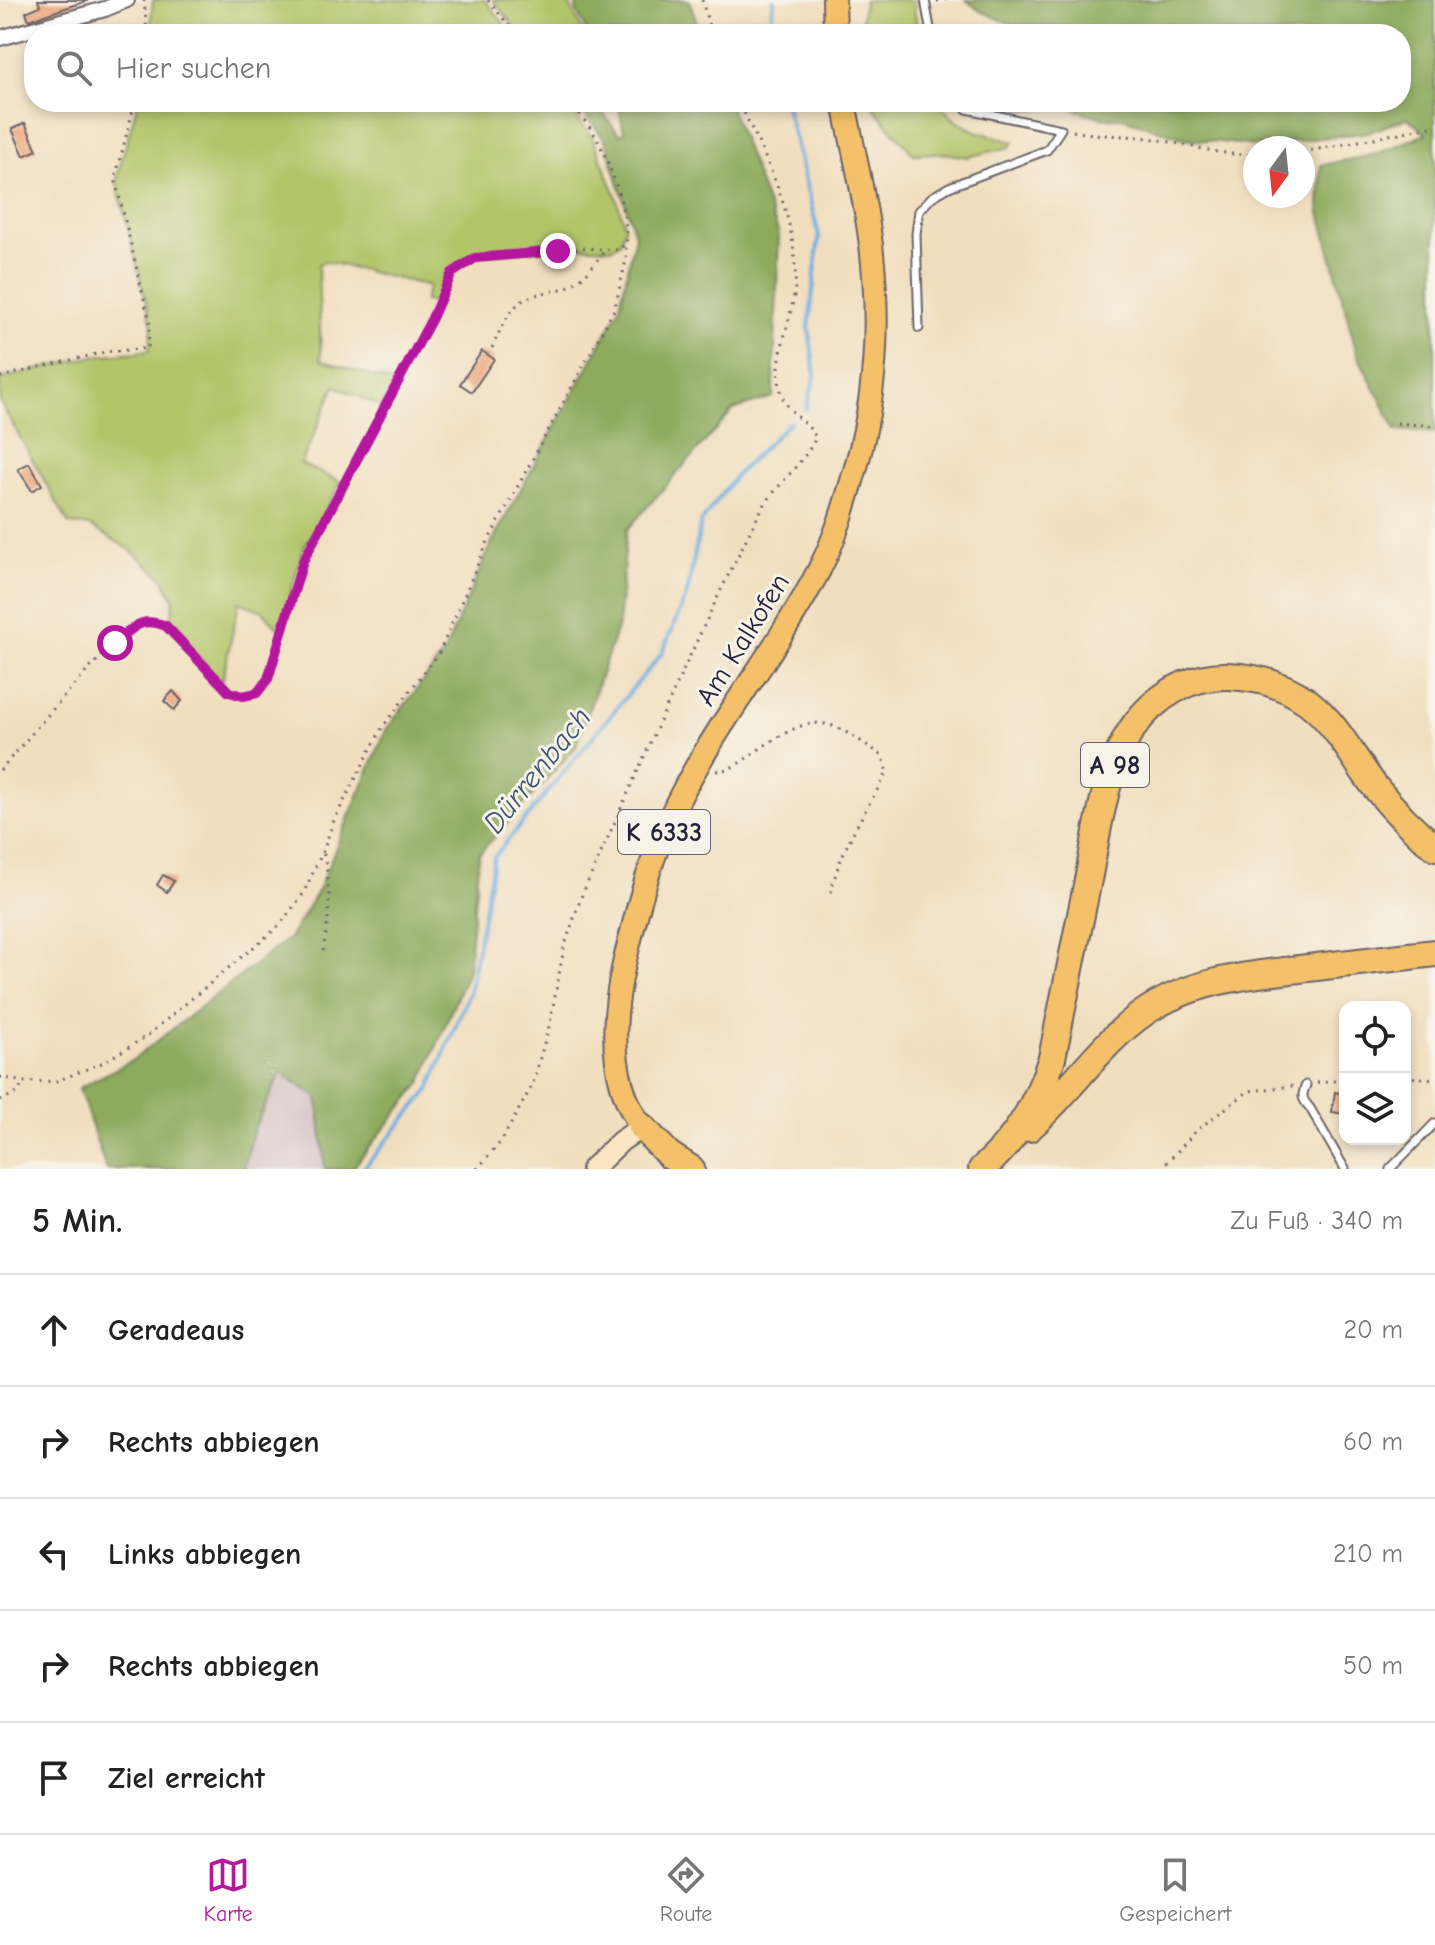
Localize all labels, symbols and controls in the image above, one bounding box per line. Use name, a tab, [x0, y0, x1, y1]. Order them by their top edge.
search box	[24, 24, 1411, 112]
icon: search	[52, 46, 96, 90]
text: Hier suchen	[116, 51, 271, 86]
north arrow	[1243, 136, 1315, 208]
route end	[540, 233, 576, 269]
street label: Am Kalkofen	[690, 568, 796, 711]
route start	[97, 625, 133, 661]
water label: Dürrenbach	[476, 700, 599, 840]
road number: A 98	[1081, 743, 1149, 787]
road number: K 6333	[618, 810, 710, 854]
map controls	[1339, 1001, 1411, 1145]
button: locate	[1339, 1001, 1411, 1073]
button: layers	[1339, 1073, 1411, 1145]
text: 5 Min.	[32, 1201, 122, 1241]
text: Zu Fuß · 340 m	[1230, 1206, 1403, 1236]
icon: ahead	[32, 1308, 76, 1352]
text: Geradeaus	[108, 1313, 244, 1348]
text: 20 m	[1343, 1315, 1403, 1345]
icon: right	[32, 1420, 76, 1464]
text: Rechts abbiegen	[108, 1425, 320, 1460]
text: 60 m	[1343, 1427, 1403, 1457]
icon: left	[32, 1532, 76, 1576]
text: Links abbiegen	[108, 1537, 301, 1572]
text: 210 m	[1333, 1539, 1403, 1569]
icon: right	[32, 1644, 76, 1688]
text: Rechts abbiegen	[108, 1649, 320, 1684]
text: 50 m	[1343, 1651, 1403, 1681]
icon: arrive	[32, 1756, 76, 1800]
text: Ziel erreicht	[108, 1761, 265, 1796]
tab: Karte	[204, 1853, 253, 1927]
tab: Route	[660, 1853, 712, 1927]
tab: Gespeichert	[1119, 1853, 1231, 1927]

